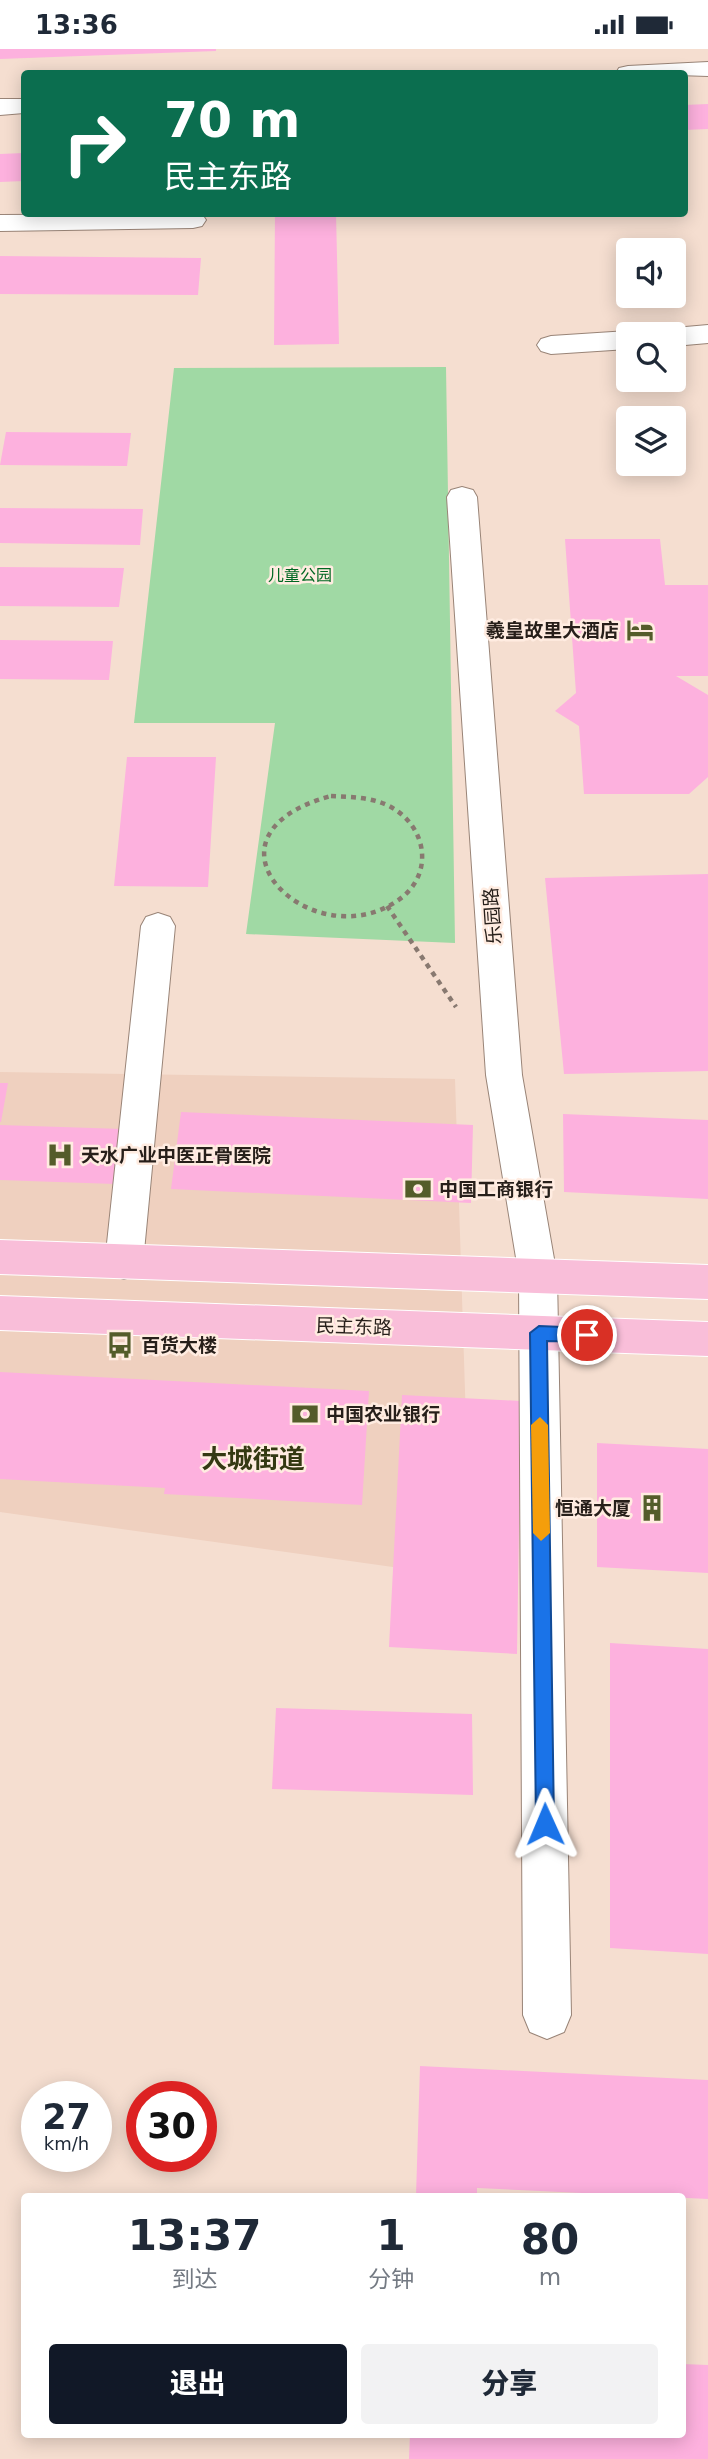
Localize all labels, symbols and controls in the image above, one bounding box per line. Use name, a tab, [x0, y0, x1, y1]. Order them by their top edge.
text: 13:36	[35, 10, 118, 40]
text: 70 m	[164, 92, 300, 149]
icon: right	[49, 98, 140, 189]
text: 民主东路	[164, 158, 292, 196]
map controls	[616, 238, 686, 476]
button: sound	[616, 238, 686, 308]
button: search	[616, 322, 686, 392]
button: layers	[616, 406, 686, 476]
park label: 儿童公园	[268, 566, 332, 585]
hotel icon: 羲皇故里大酒店	[625, 615, 655, 645]
place label: 羲皇故里大酒店	[486, 619, 619, 641]
street label: 乐园路	[479, 887, 505, 945]
hospital icon: 天水广业中医正骨医院	[45, 1140, 75, 1170]
place label: 天水广业中医正骨医院	[81, 1144, 271, 1166]
bank icon: 中国工商银行	[403, 1174, 433, 1204]
place label: 中国工商银行	[439, 1178, 553, 1200]
pin	[557, 1305, 617, 1365]
street label: 民主东路	[316, 1314, 392, 1338]
icon: arrive	[568, 1316, 606, 1354]
bus stop icon: 百货大楼	[105, 1330, 135, 1360]
place label: 百货大楼	[141, 1334, 217, 1356]
bank icon: 中国农业银行	[290, 1399, 320, 1429]
place label: 中国农业银行	[326, 1403, 440, 1425]
district label: 大城街道	[201, 1444, 305, 1474]
building icon: 恒通大厦	[637, 1493, 667, 1523]
place label: 恒通大厦	[555, 1497, 631, 1519]
position arrow	[508, 1787, 582, 1861]
speed limit sign: 30	[126, 2081, 217, 2172]
text: 27	[42, 2097, 91, 2137]
text: km/h	[44, 2133, 89, 2154]
text: 13:37	[128, 2211, 261, 2260]
text: 1	[376, 2211, 406, 2260]
text: 80	[521, 2215, 579, 2264]
text: m	[539, 2264, 561, 2290]
text: 到达	[172, 2266, 218, 2292]
text: 分钟	[368, 2266, 414, 2292]
button: 退出	[49, 2344, 347, 2424]
button: 分享	[361, 2344, 658, 2424]

